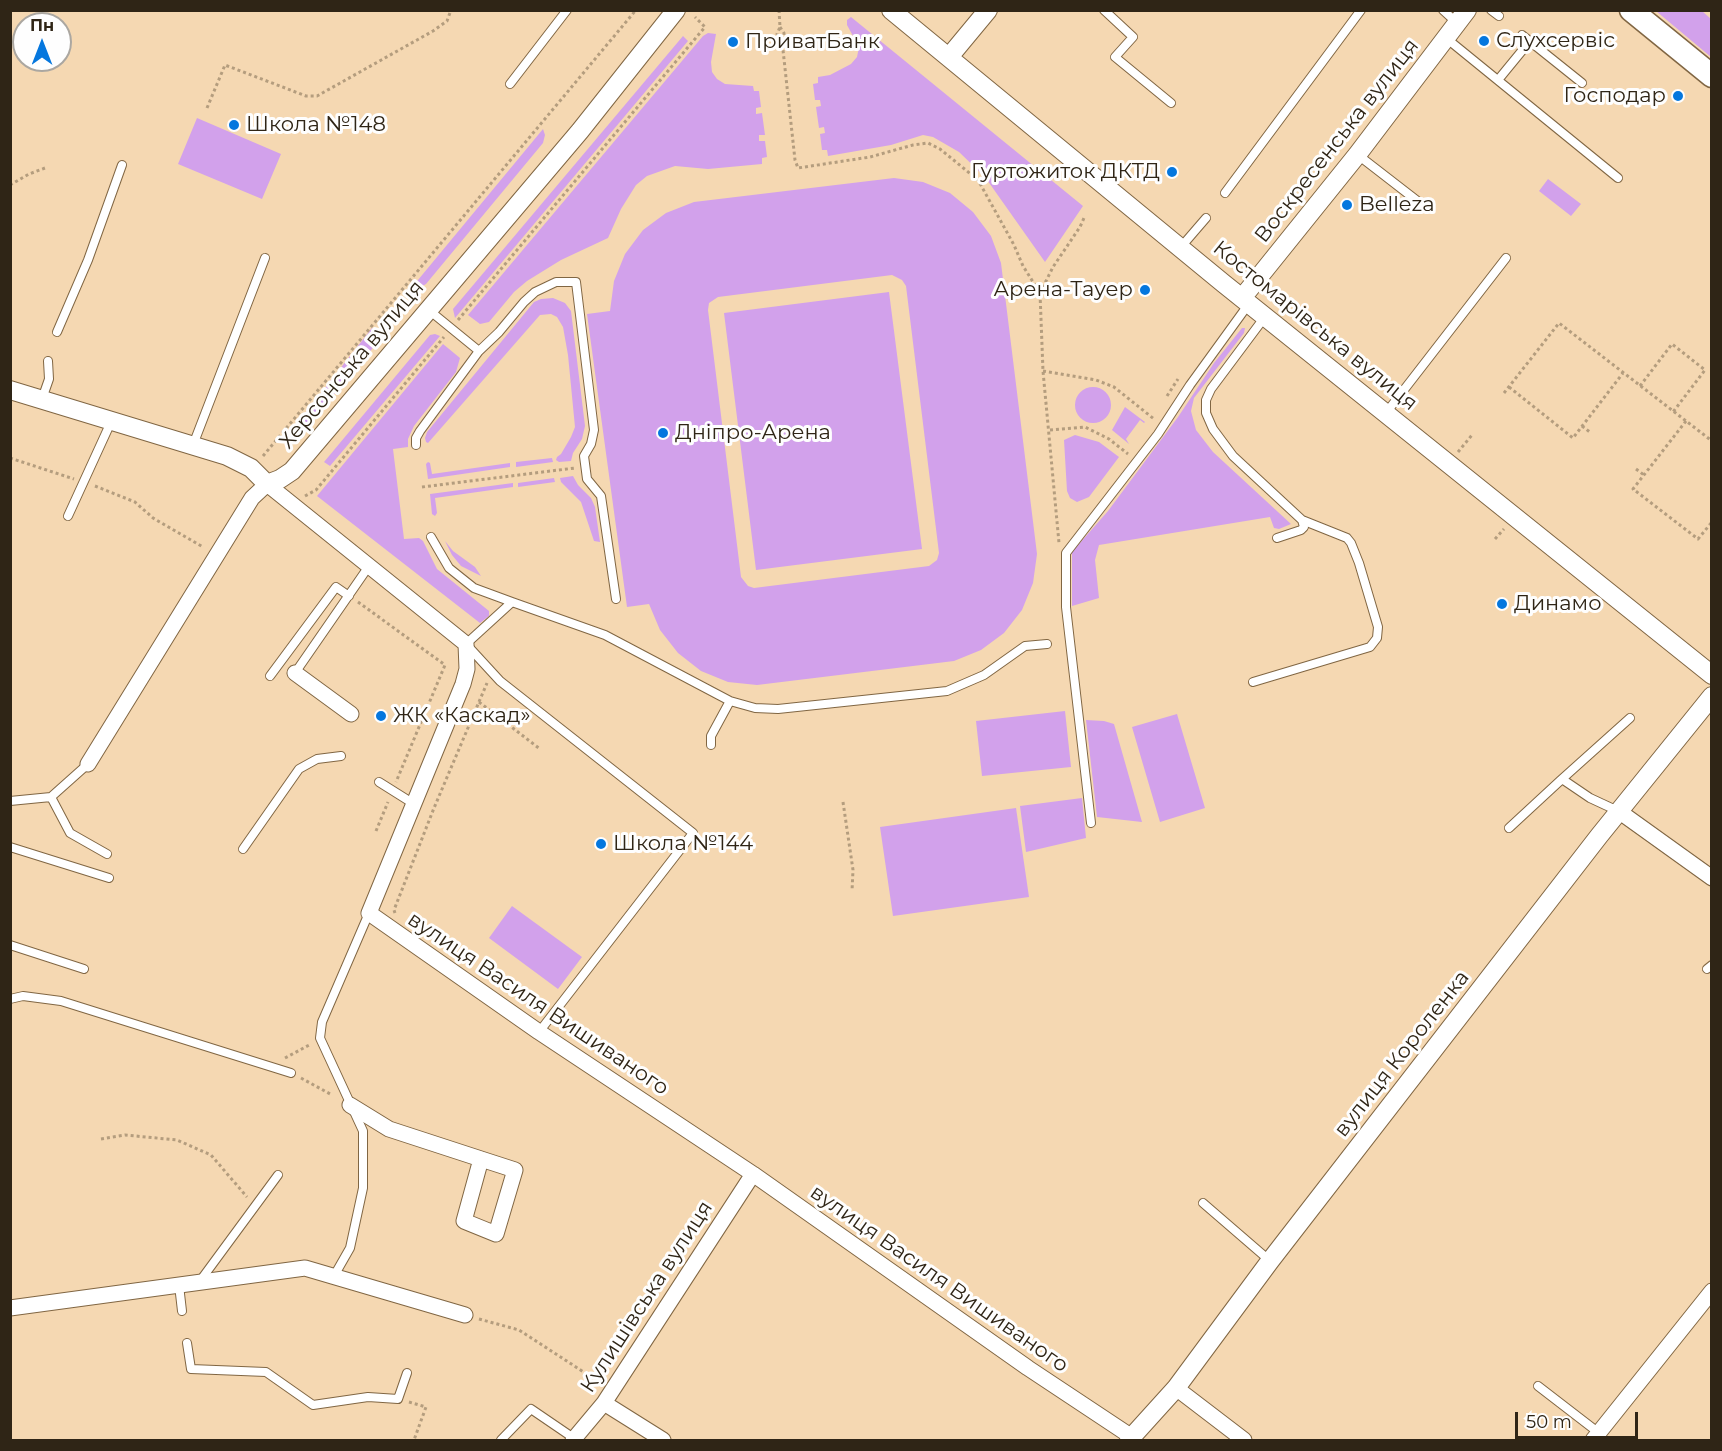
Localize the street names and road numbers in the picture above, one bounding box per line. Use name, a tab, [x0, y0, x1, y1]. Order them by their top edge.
street label: Воскресенська вулиця	[1250, 34, 1424, 248]
street label: Костомарівська вулиця	[1208, 236, 1422, 416]
street label: Херсонська вулиця	[274, 276, 430, 454]
street label: вулиця Василя Вишиваного	[403, 907, 673, 1101]
street label: вулиця Короленка	[1329, 966, 1475, 1142]
street label: вулиця Василя Вишиваного	[805, 1180, 1073, 1378]
street label: Кулишівська вулиця	[576, 1196, 718, 1398]

